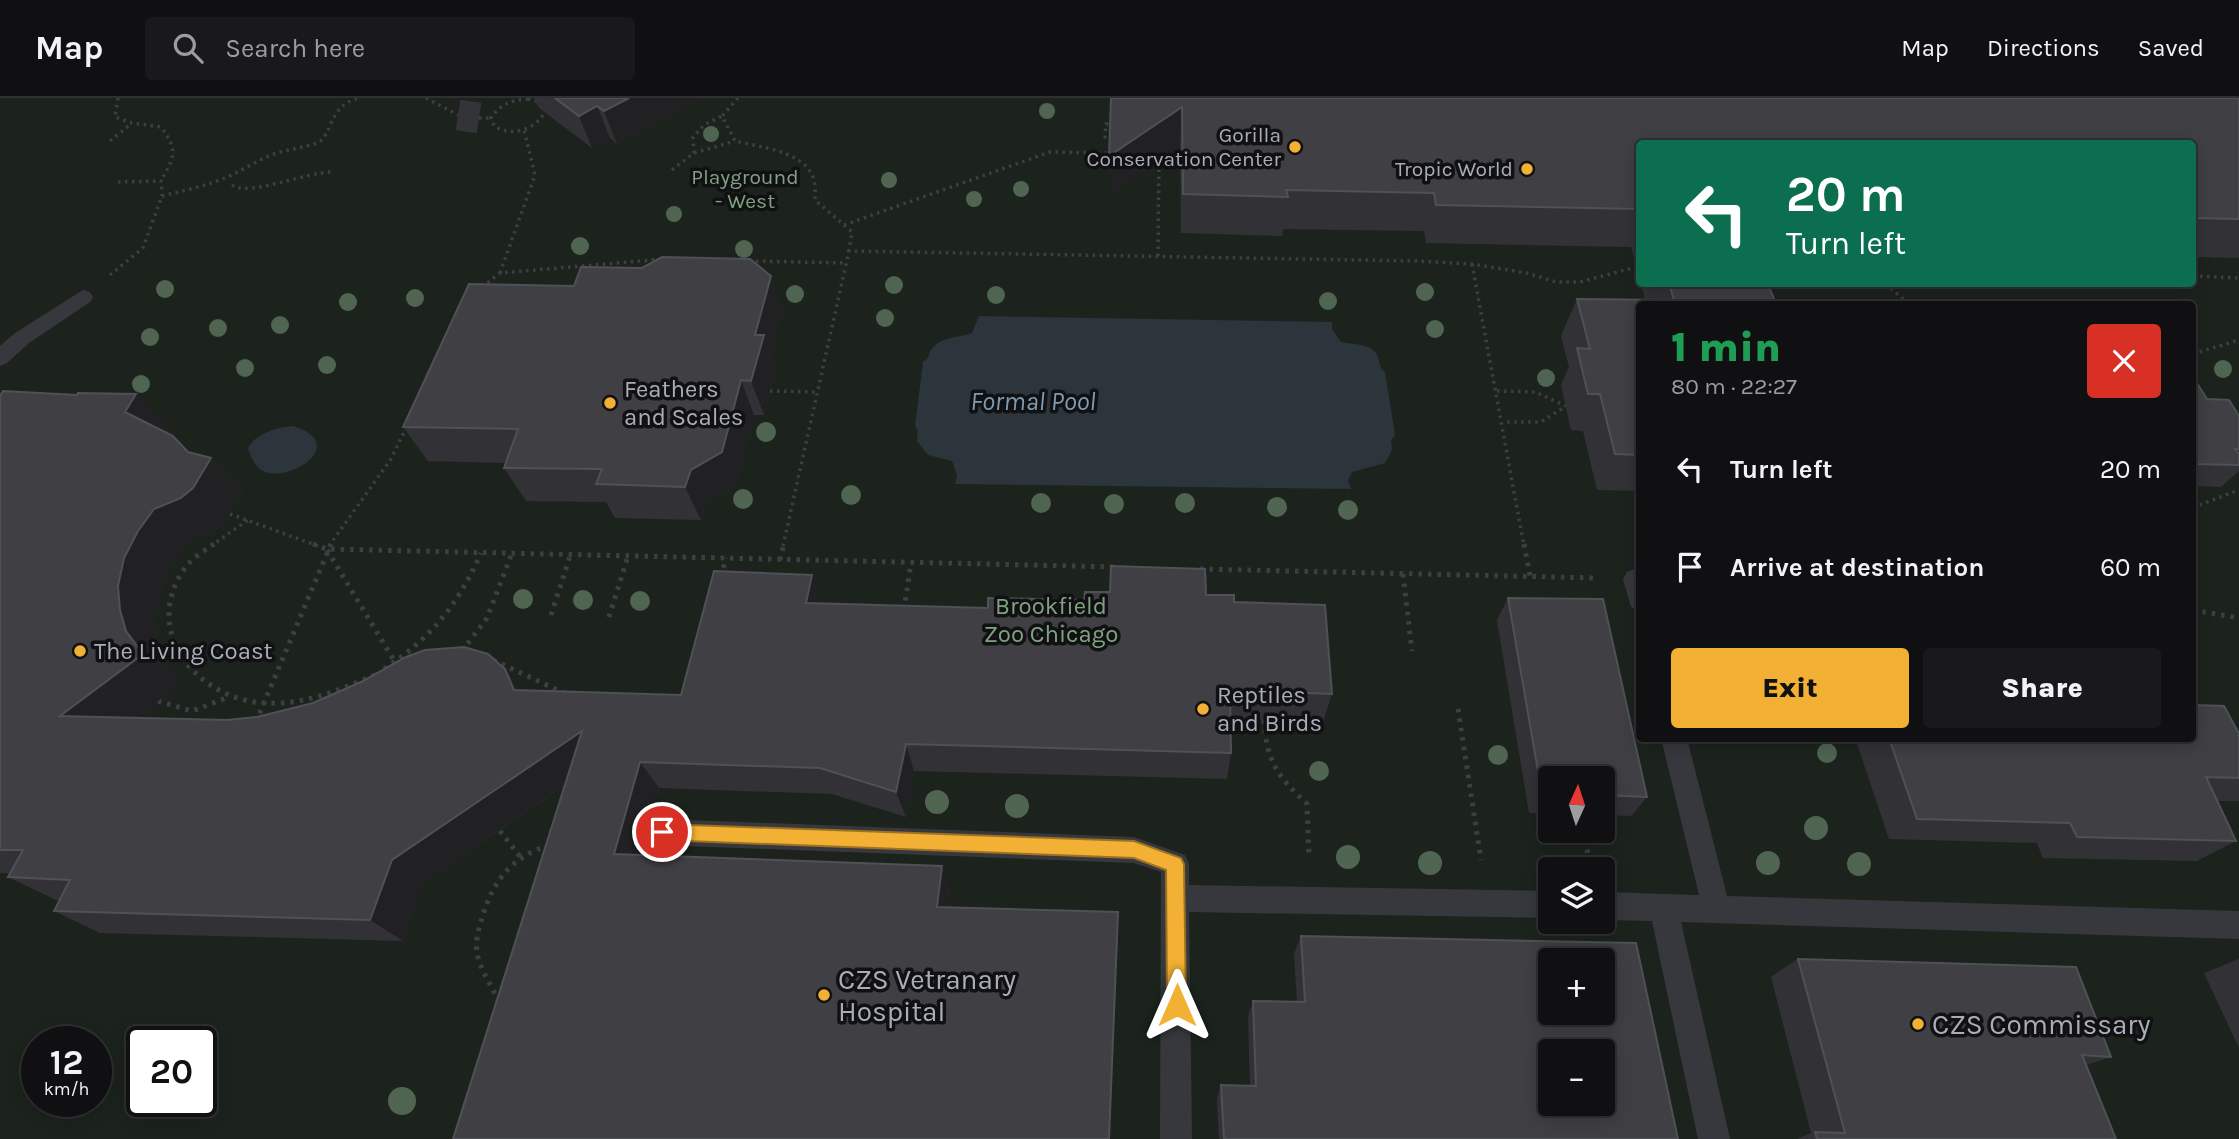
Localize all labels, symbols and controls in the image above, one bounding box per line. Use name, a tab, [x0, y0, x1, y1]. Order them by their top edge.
search box	[145, 17, 635, 80]
text: Map	[35, 29, 103, 67]
icon: search	[169, 29, 207, 67]
text: Search here	[225, 33, 365, 64]
text: Map	[1901, 34, 1949, 62]
text: Directions	[1987, 34, 2100, 62]
text: Saved	[2138, 34, 2204, 62]
place label: Gorilla Conservation Center	[1087, 123, 1281, 171]
marker: Gorilla Conservation Center	[1287, 139, 1303, 155]
place label: Tropic World	[1395, 157, 1513, 181]
marker: Tropic World	[1519, 161, 1535, 177]
park label: Playground - West	[691, 165, 799, 213]
text: 20 m	[1786, 166, 1906, 223]
icon: left	[1671, 168, 1762, 259]
text: Turn left	[1786, 225, 1906, 262]
text: 1 min	[1671, 322, 1781, 372]
button: close	[2087, 324, 2161, 398]
text: 80 m · 22:27	[1671, 373, 1797, 400]
place label: Feathers and Scales	[624, 375, 743, 431]
water label: Formal Pool	[970, 386, 1096, 417]
marker: Feathers and Scales	[602, 395, 618, 411]
icon: left	[1671, 450, 1709, 488]
text: Turn left	[1730, 454, 1832, 485]
text: 20 m	[2100, 454, 2161, 485]
icon: arrive	[1671, 548, 1709, 586]
text: Arrive at destination	[1730, 552, 1984, 583]
text: 60 m	[2100, 552, 2161, 583]
park label: Brookfield Zoo Chicago	[984, 592, 1118, 648]
place label: The Living Coast	[94, 637, 273, 665]
marker: The Living Coast	[72, 643, 88, 659]
button: Exit	[1671, 648, 1909, 728]
button: Share	[1923, 648, 2161, 728]
place label: Reptiles and Birds	[1217, 681, 1322, 737]
marker: Reptiles and Birds	[1195, 701, 1211, 717]
north arrow	[1538, 766, 1615, 844]
map controls	[1538, 766, 1615, 1116]
pin	[632, 802, 692, 862]
icon: arrive	[643, 813, 681, 851]
button: layers	[1538, 857, 1615, 934]
button: +	[1538, 948, 1615, 1025]
place label: CZS Vetranary Hospital	[838, 963, 1016, 1028]
position arrow	[1140, 968, 1214, 1042]
marker: CZS Vetranary Hospital	[816, 987, 832, 1003]
place label: CZS Commissary	[1932, 1008, 2151, 1041]
marker: CZS Commissary	[1910, 1016, 1926, 1032]
speed limit sign: 20	[126, 1026, 217, 1117]
button: −	[1538, 1039, 1615, 1116]
text: 12	[50, 1042, 83, 1083]
text: km/h	[44, 1078, 89, 1100]

